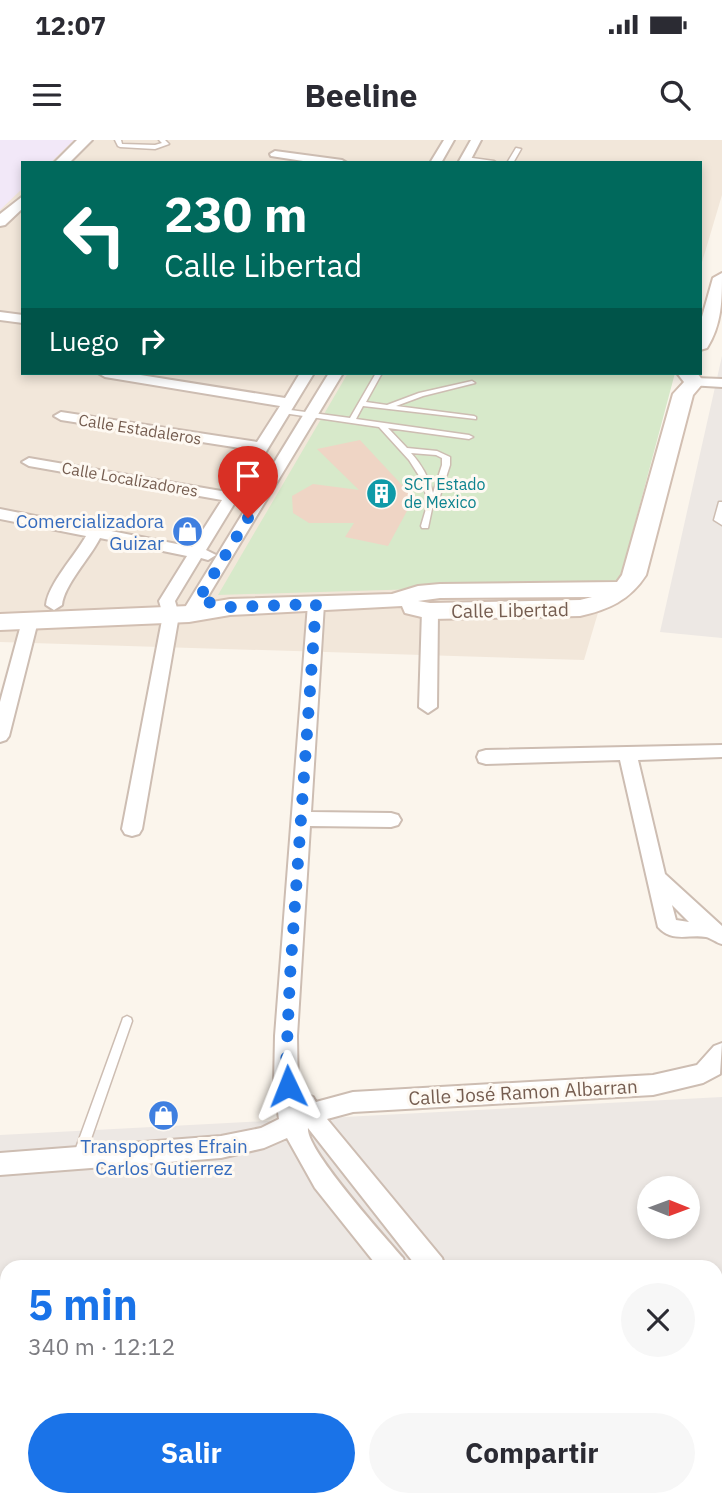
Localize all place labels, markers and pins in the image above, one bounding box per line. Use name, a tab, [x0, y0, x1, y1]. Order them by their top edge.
pin	[218, 446, 278, 518]
place label: SCT Estado de Mexico	[404, 474, 486, 512]
building icon: SCT Estado de Mexico	[364, 476, 398, 510]
place label: Comercializadora Guizar	[16, 509, 164, 555]
shop icon: Comercializadora Guizar	[170, 515, 204, 549]
shop icon: Transpoprtes Efrain Carlos Gutierrez	[147, 1098, 181, 1132]
place label: Transpoprtes Efrain Carlos Gutierrez	[80, 1134, 248, 1180]

